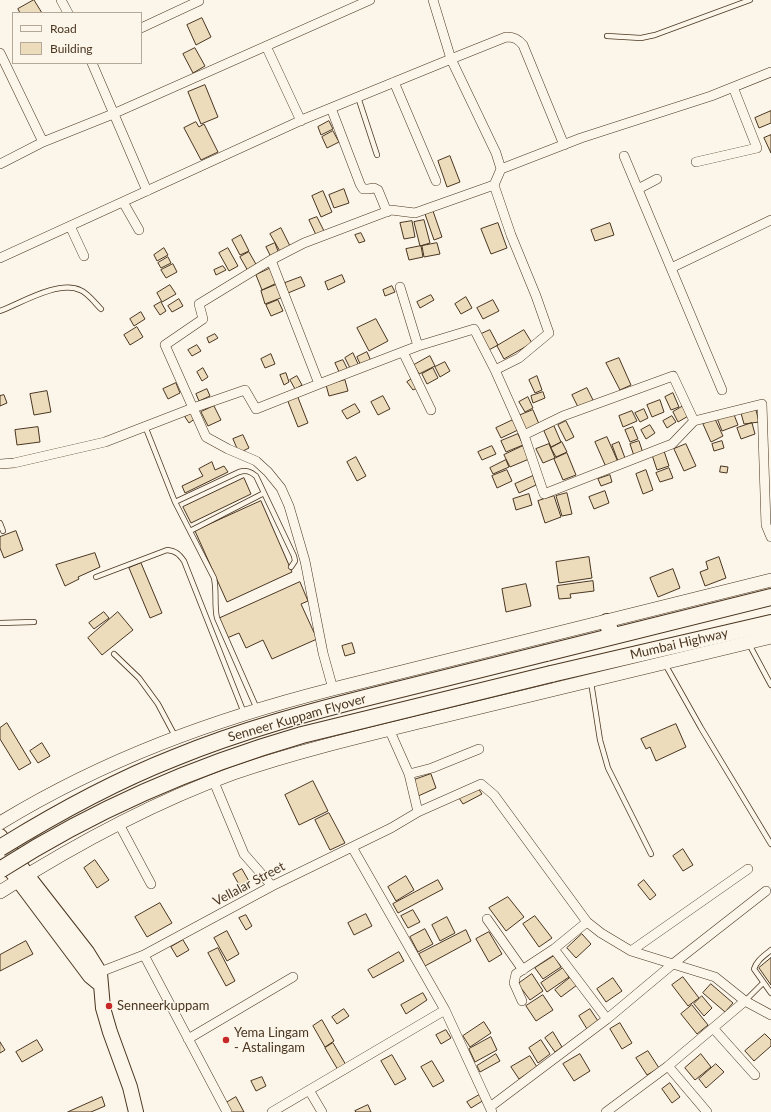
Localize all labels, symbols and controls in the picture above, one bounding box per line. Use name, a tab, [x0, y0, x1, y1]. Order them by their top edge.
legend	[12, 12, 142, 64]
text: Road	[50, 21, 77, 36]
text: Building	[50, 41, 93, 56]
street label: Mumbai Highway	[628, 625, 730, 663]
street label: Senneer Kuppam Flyover	[226, 691, 368, 745]
street label: Vellalar Street	[210, 859, 288, 909]
place label: Senneerkuppam	[117, 998, 209, 1014]
marker: Senneerkuppam	[104, 1001, 114, 1011]
place label: Yema Lingam - Astalingam	[234, 1025, 309, 1056]
marker: Yema Lingam - Astalingam	[221, 1035, 231, 1045]

